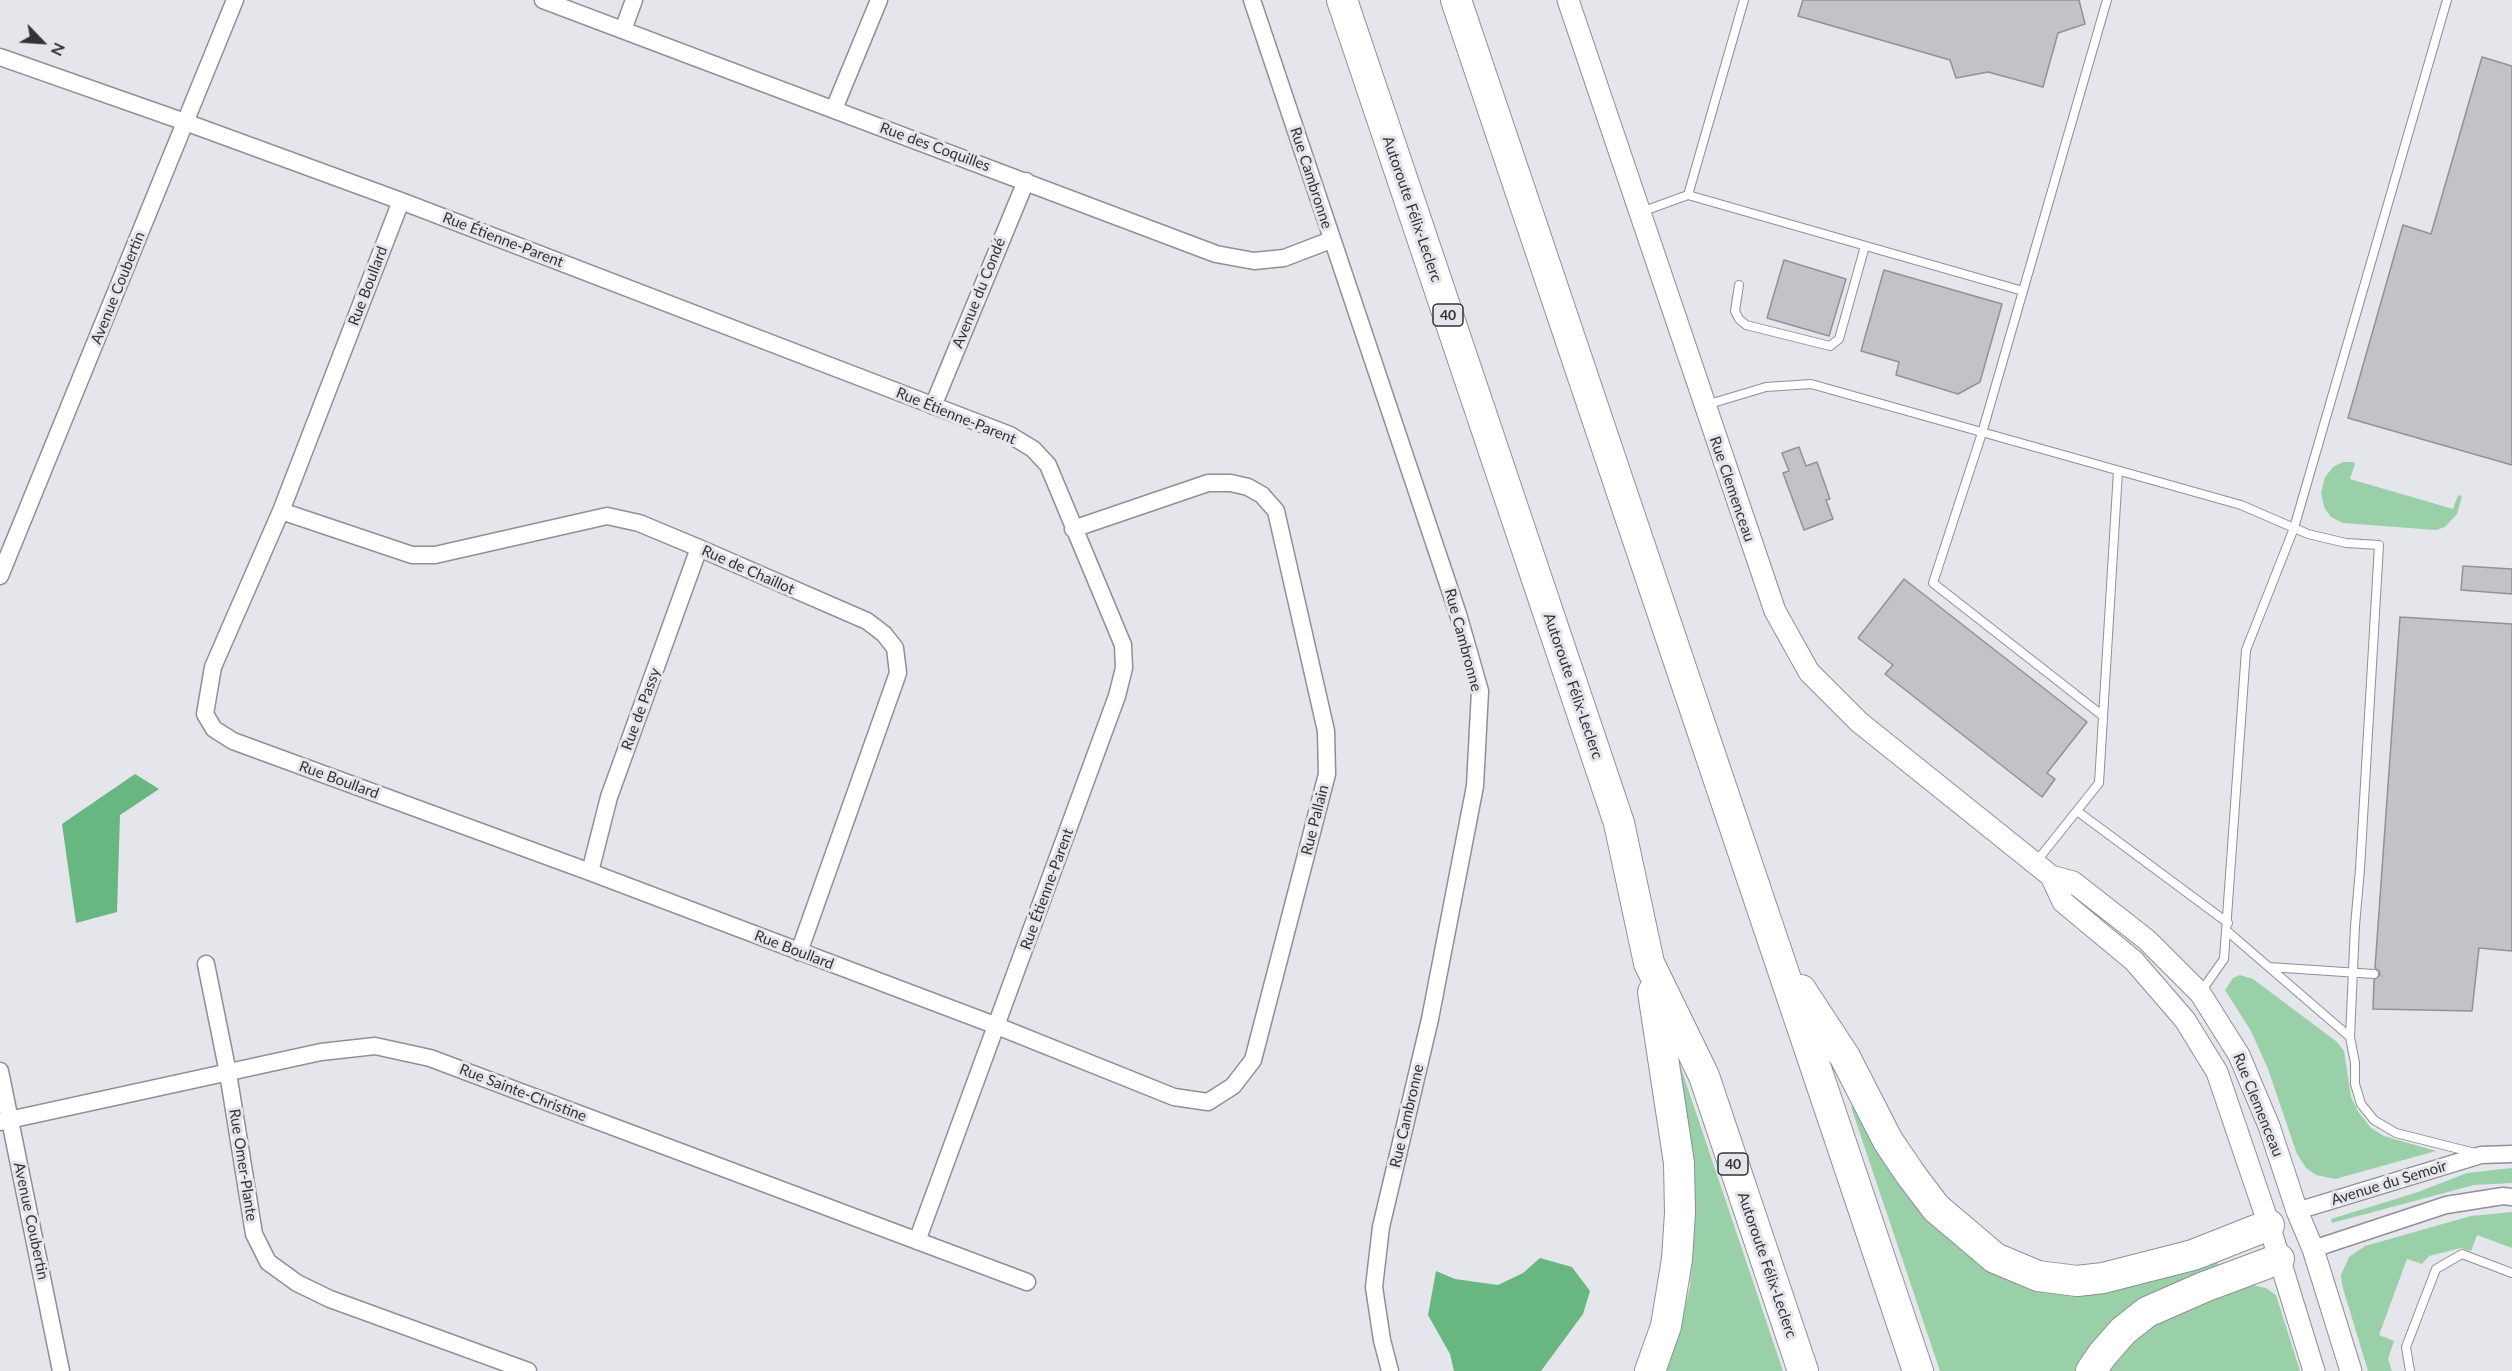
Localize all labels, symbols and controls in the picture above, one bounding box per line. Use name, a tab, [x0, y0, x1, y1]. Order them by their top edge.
north arrow	[12, 12, 72, 72]
text: N	[48, 40, 70, 59]
street label: Rue des Coquilles	[877, 119, 993, 175]
street label: Rue Cambronne	[1286, 125, 1336, 231]
street label: Autoroute Félix-Leclerc	[1379, 134, 1445, 284]
street label: Rue Étienne-Parent	[440, 209, 566, 271]
street label: Avenue Coubertin	[87, 229, 149, 347]
street label: Avenue du Condé	[949, 235, 1009, 351]
street label: Rue Boullard	[345, 244, 391, 328]
road number: 40	[1433, 304, 1463, 326]
street label: Rue Étienne-Parent	[893, 384, 1019, 448]
street label: Rue Clemenceau	[1706, 434, 1758, 544]
street label: Rue de Chaillot	[699, 542, 797, 598]
street label: Rue Cambronne	[1441, 587, 1485, 693]
street label: Autoroute Félix-Leclerc	[1540, 611, 1606, 761]
street label: Rue de Passy	[618, 665, 664, 753]
street label: Rue Boullard	[297, 757, 381, 803]
street label: Rue Pallain	[1298, 783, 1332, 857]
street label: Rue Étienne-Parent	[1017, 826, 1077, 952]
street label: Rue Boullard	[752, 927, 836, 973]
street label: Rue Clemenceau	[2229, 1051, 2287, 1159]
street label: Rue Sainte-Christine	[457, 1060, 589, 1126]
street label: Rue Cambronne	[1386, 1062, 1428, 1170]
street label: Rue Omer-Plante	[225, 1108, 261, 1222]
road number: 40	[1718, 1153, 1748, 1175]
street label: Avenue du Semoir	[2329, 1157, 2449, 1209]
street label: Avenue Coubertin	[10, 1161, 52, 1281]
street label: Autoroute Félix-Leclerc	[1734, 1190, 1800, 1340]

